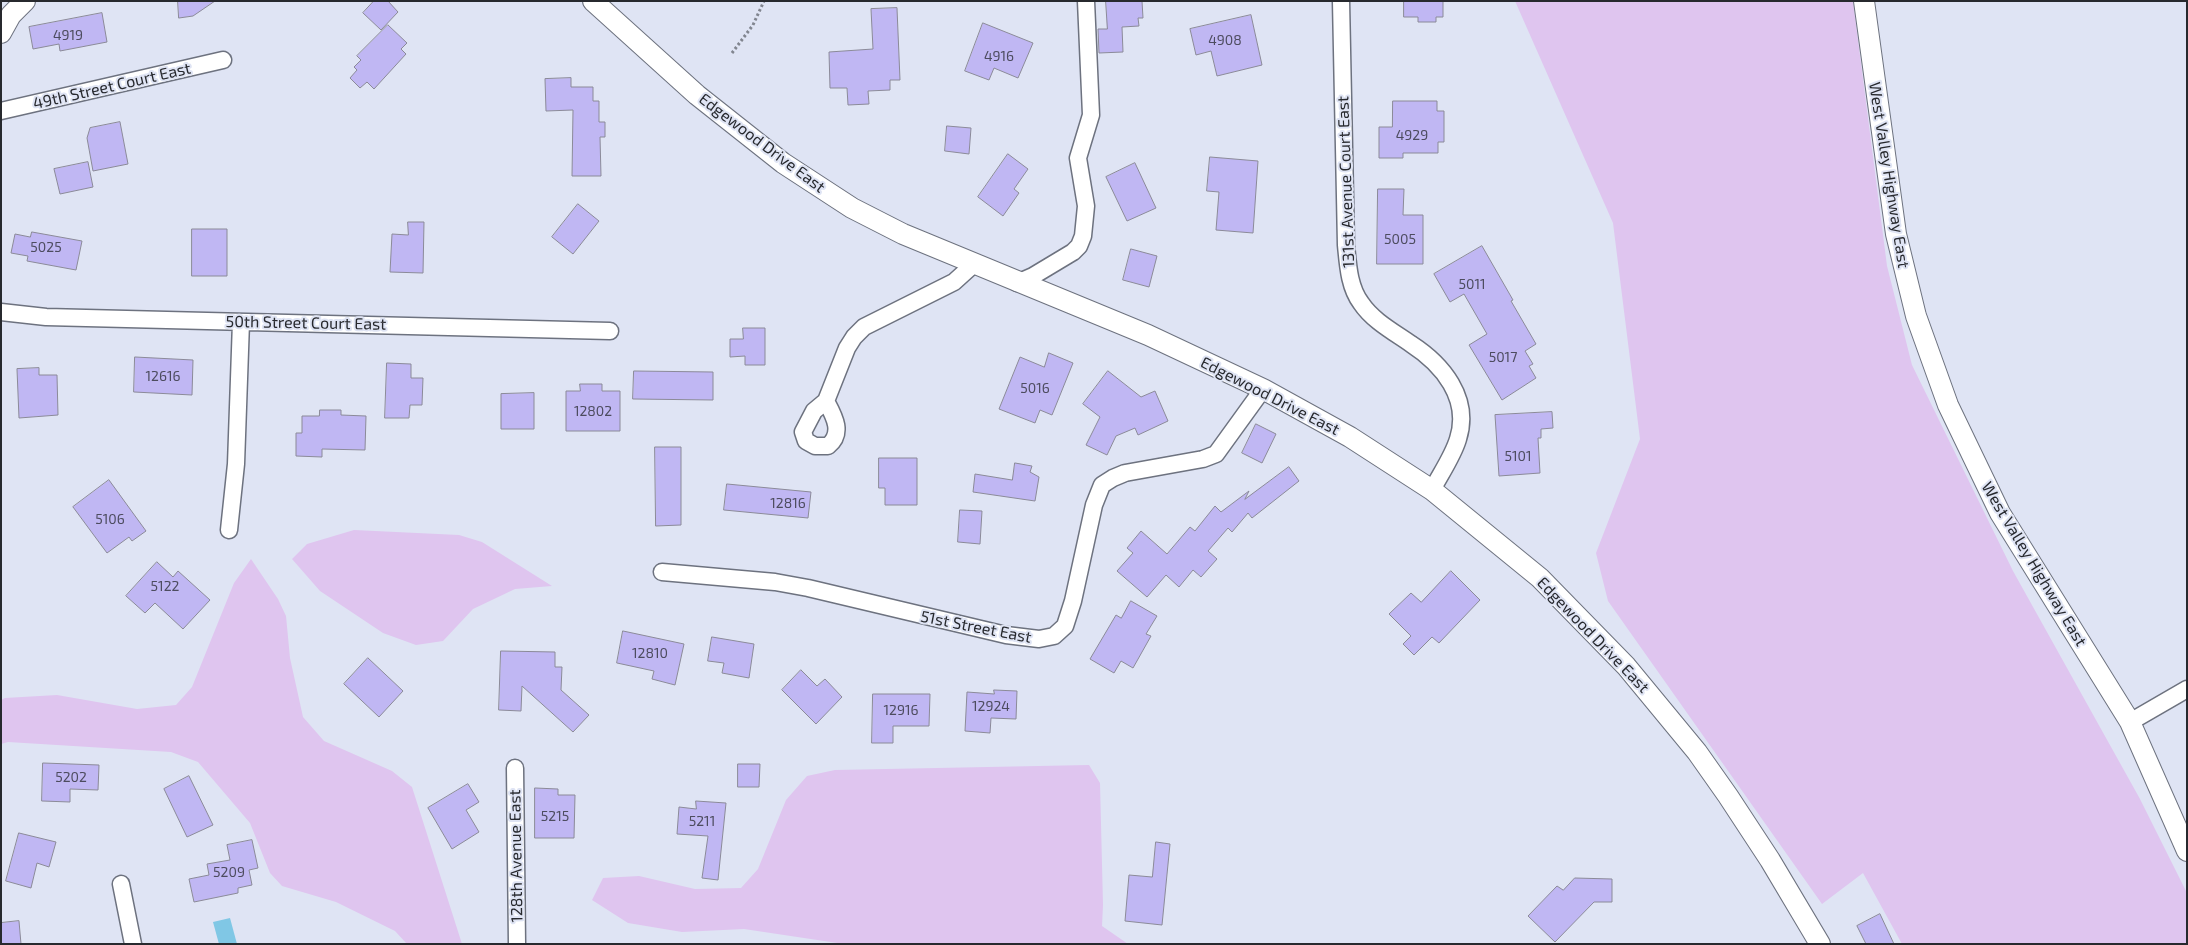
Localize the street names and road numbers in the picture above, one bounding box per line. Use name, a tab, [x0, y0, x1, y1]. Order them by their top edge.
street label: 49th Street Court East	[31, 58, 193, 114]
street label: West Valley Highway East	[1865, 81, 1913, 269]
street label: Edgewood Drive East	[695, 89, 829, 197]
street label: 131st Avenue Court East	[1333, 96, 1359, 268]
street label: 50th Street Court East	[226, 312, 386, 334]
street label: Edgewood Drive East	[1197, 353, 1343, 439]
street label: West Valley Highway East	[1977, 478, 2091, 650]
street label: Edgewood Drive East	[1533, 573, 1653, 697]
street label: 51st Street East	[919, 607, 1033, 647]
street label: 128th Avenue East	[505, 789, 527, 923]

